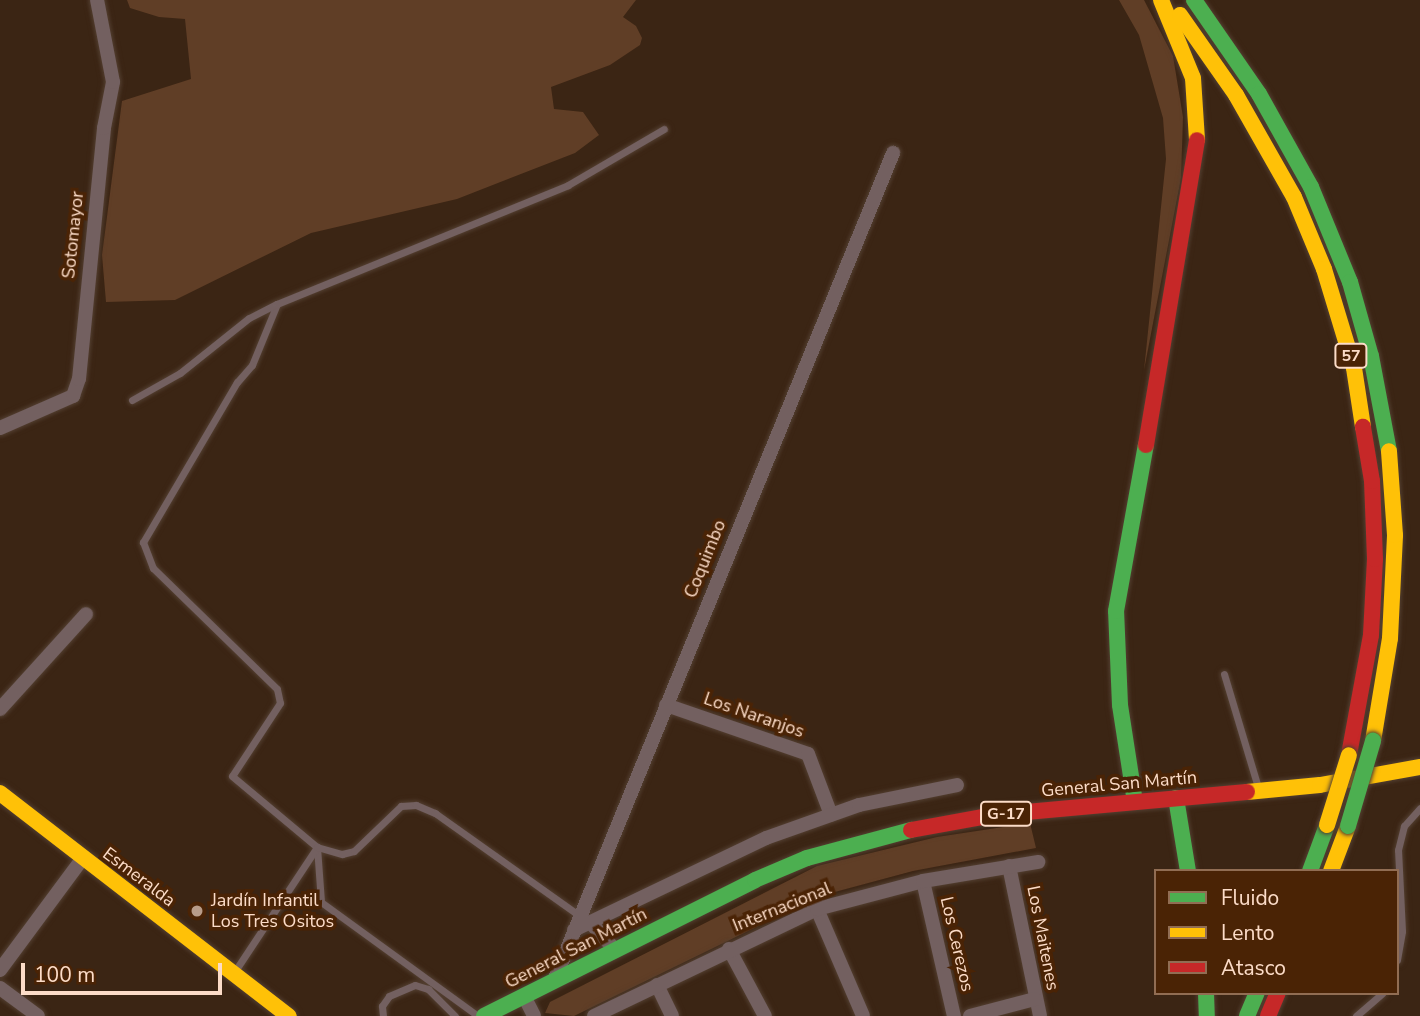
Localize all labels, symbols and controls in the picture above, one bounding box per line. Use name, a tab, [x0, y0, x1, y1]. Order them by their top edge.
street label: Sotomayor	[58, 190, 88, 280]
road number: 57	[1334, 344, 1368, 368]
street label: Coquimbo	[680, 517, 730, 601]
street label: Los Naranjos	[701, 688, 807, 742]
street label: General San Martín	[1040, 766, 1198, 802]
road number: G-17	[980, 802, 1032, 827]
street label: Esmeralda	[98, 843, 180, 911]
legend	[1154, 869, 1399, 995]
street label: Internacional	[730, 877, 834, 937]
street label: Los Maitenes	[1022, 884, 1064, 992]
text: Fluido	[1221, 884, 1279, 912]
place label: Jardín Infantil Los Tres Ositos	[211, 890, 334, 932]
street label: Los Cerezos	[936, 894, 978, 994]
marker: Jardín Infantil Los Tres Ositos	[189, 903, 205, 919]
street label: General San Martín	[501, 903, 651, 993]
text: Lento	[1221, 919, 1274, 947]
scale bar	[24, 950, 226, 994]
text: Atasco	[1221, 954, 1286, 982]
text: 100 m	[34, 961, 95, 989]

